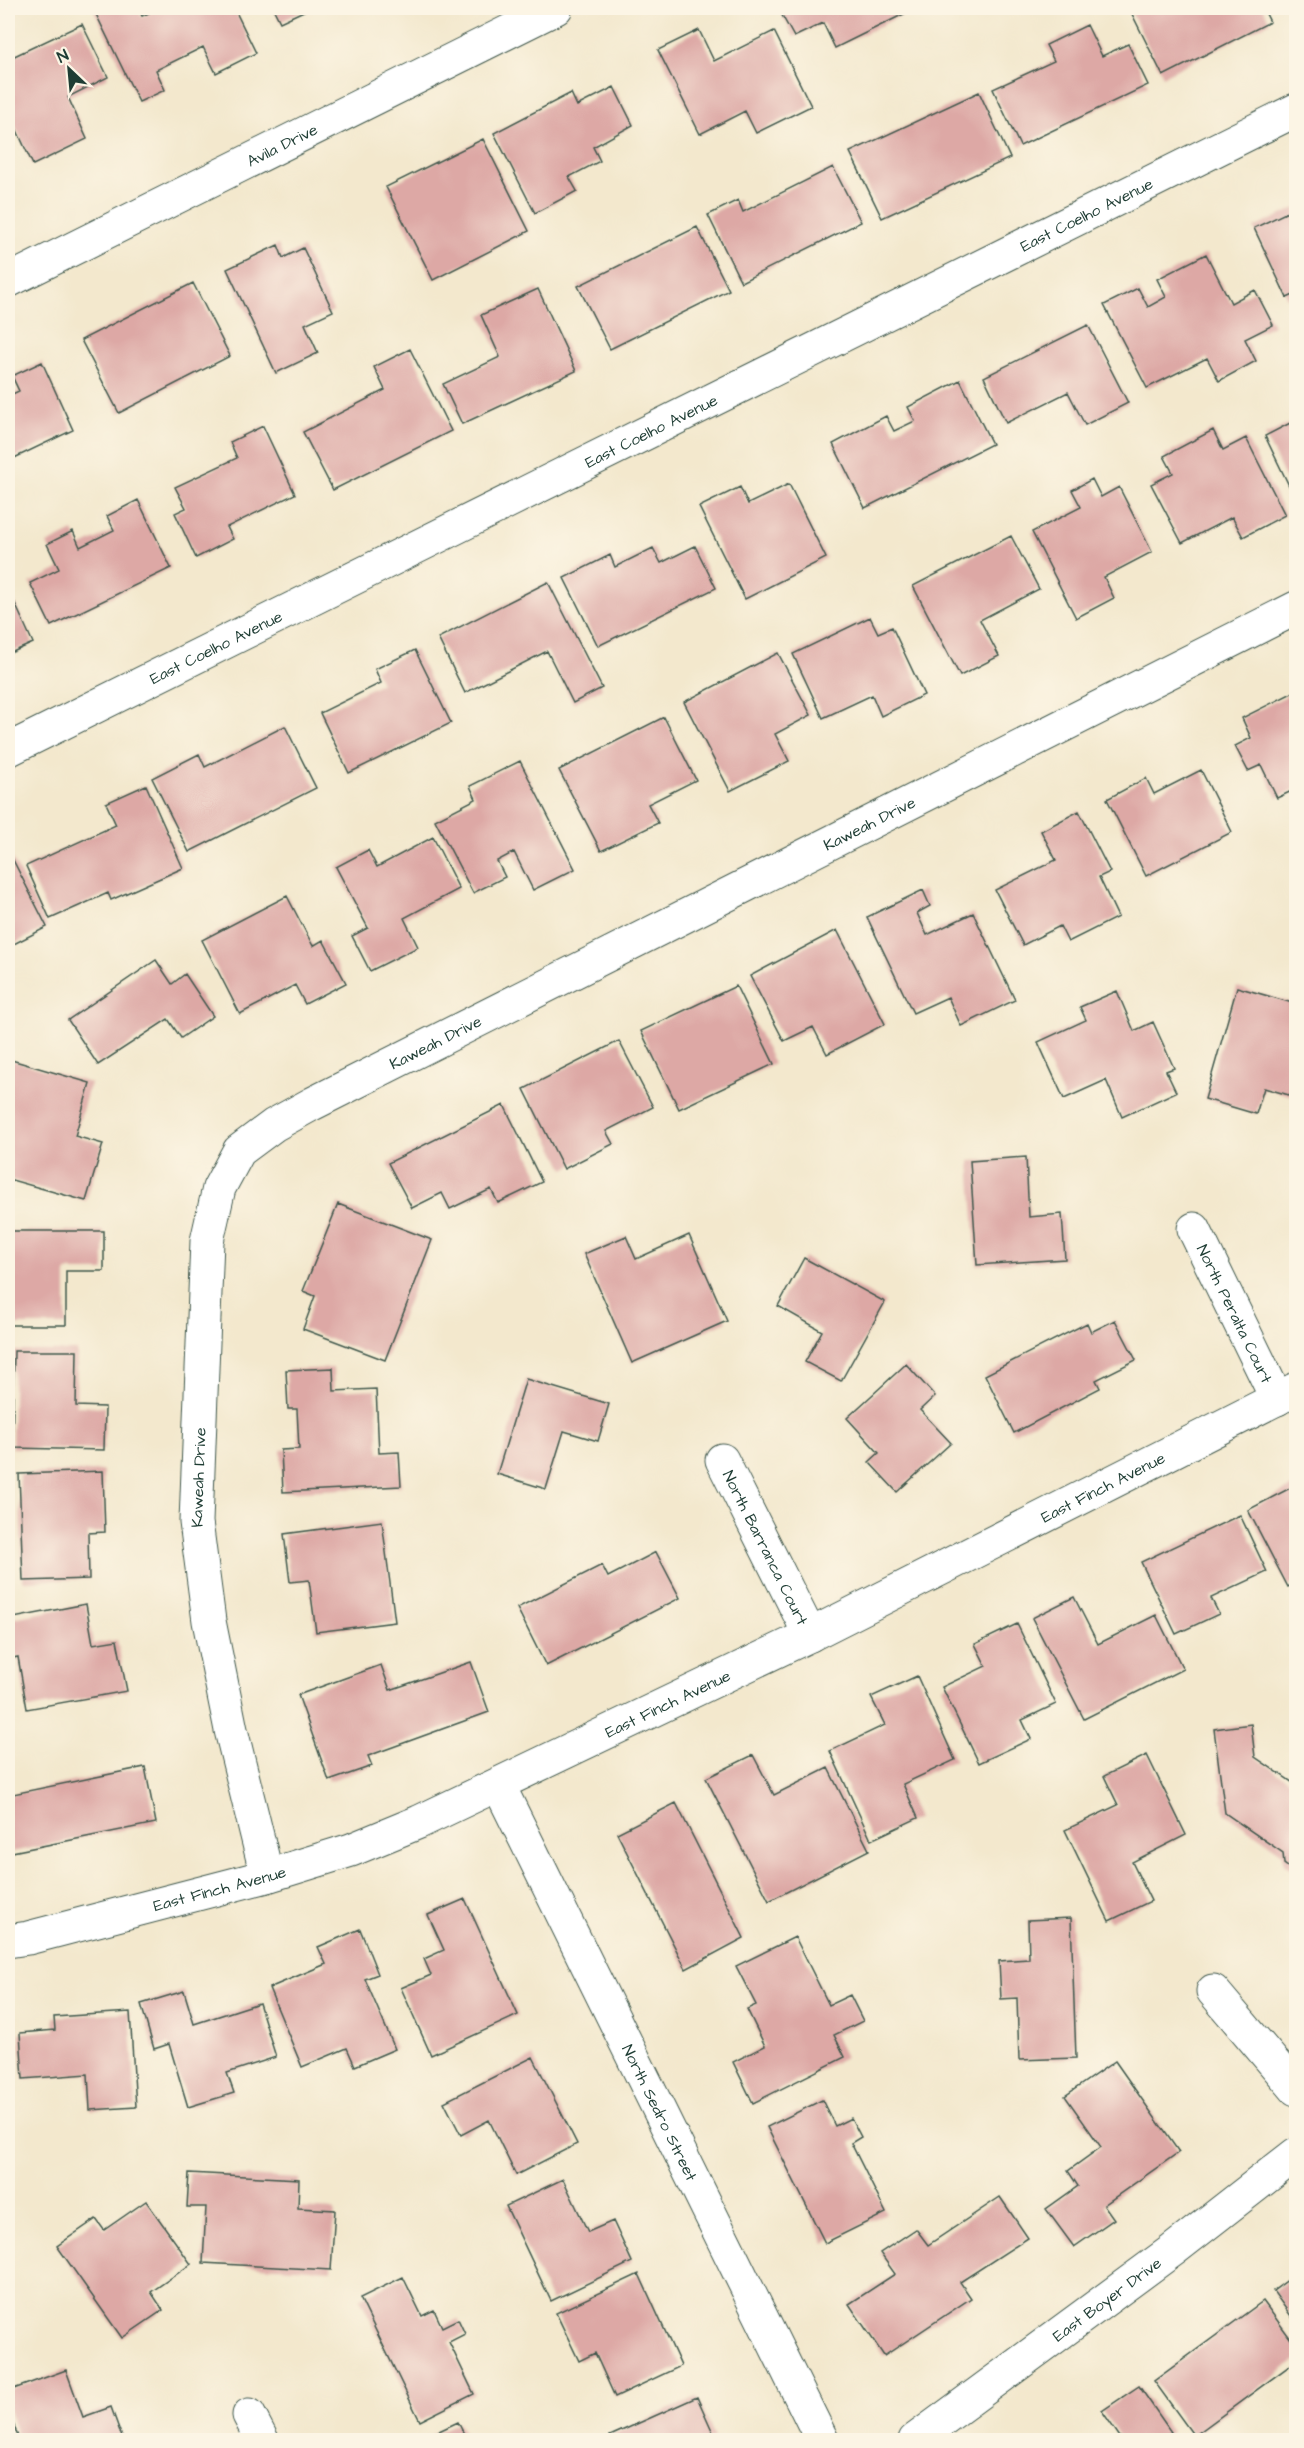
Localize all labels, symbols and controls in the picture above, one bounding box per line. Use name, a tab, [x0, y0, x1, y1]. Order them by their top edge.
north arrow	[39, 39, 99, 99]
text: N	[54, 44, 72, 69]
street label: Avila Drive	[243, 118, 322, 172]
street label: East Coelho Avenue	[1017, 173, 1157, 257]
street label: East Coelho Avenue	[581, 389, 722, 474]
street label: East Coelho Avenue	[146, 605, 286, 690]
street label: Kaweah Drive	[820, 791, 920, 856]
street label: Kaweah Drive	[386, 1010, 486, 1075]
street label: North Peralta Court	[1191, 1241, 1278, 1387]
street label: Kaweah Drive	[186, 1427, 212, 1529]
street label: East Finch Avenue	[1037, 1447, 1169, 1528]
street label: North Barranca Court	[717, 1467, 813, 1630]
street label: East Finch Avenue	[602, 1665, 734, 1743]
street label: East Finch Avenue	[151, 1861, 289, 1917]
street label: North Sedro Street	[616, 2041, 702, 2185]
street label: East Boyer Drive	[1048, 2252, 1166, 2347]

